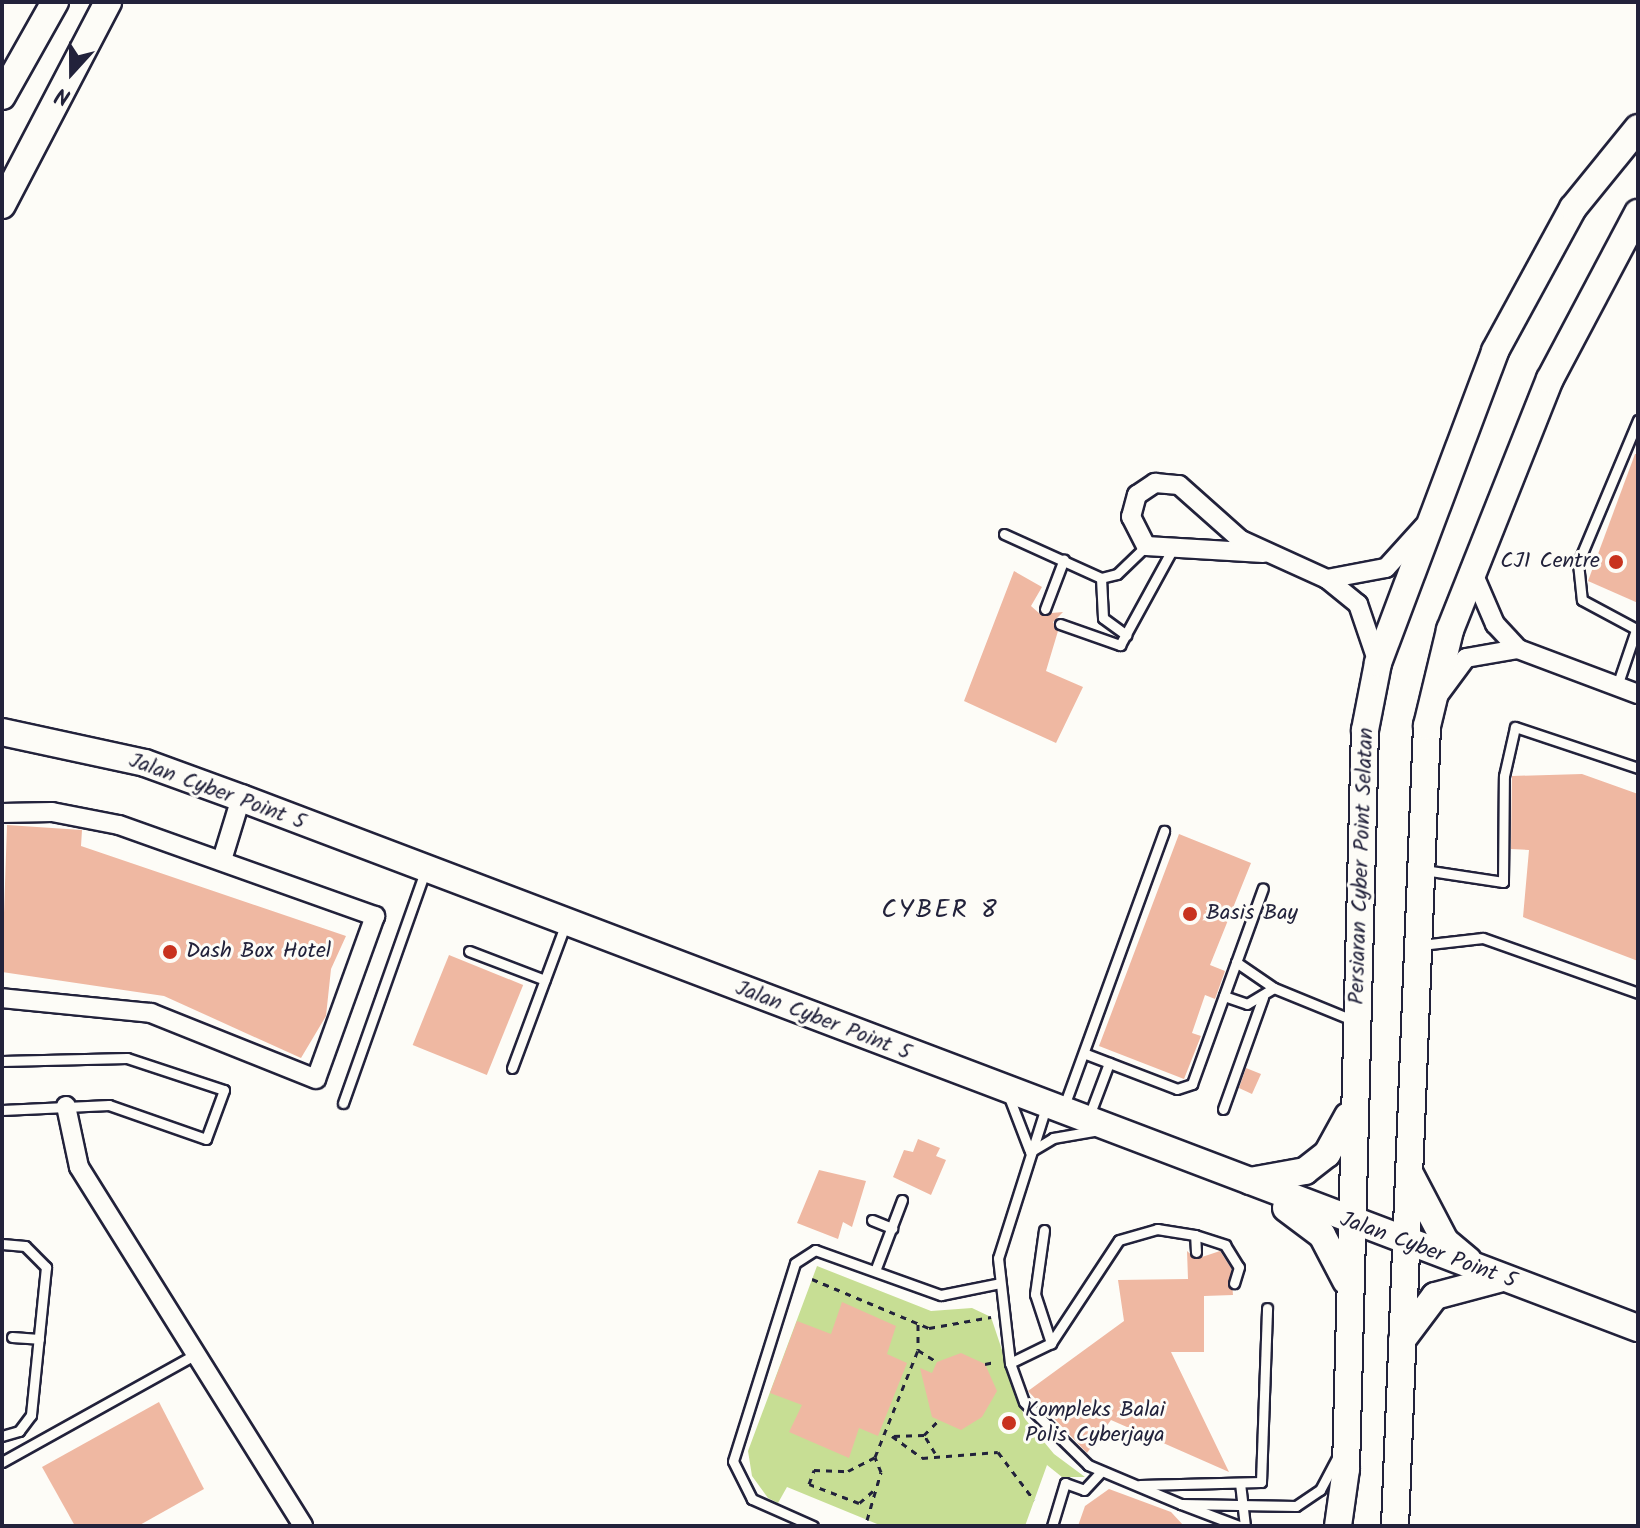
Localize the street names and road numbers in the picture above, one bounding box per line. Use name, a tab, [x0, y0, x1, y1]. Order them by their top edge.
street label: Persiaran Cyber Point Selatan	[1344, 727, 1380, 1005]
street label: Jalan Cyber Point 5	[125, 748, 309, 836]
street label: Jalan Cyber Point 5	[731, 975, 915, 1067]
street label: Jalan Cyber Point 5	[1336, 1207, 1520, 1295]

